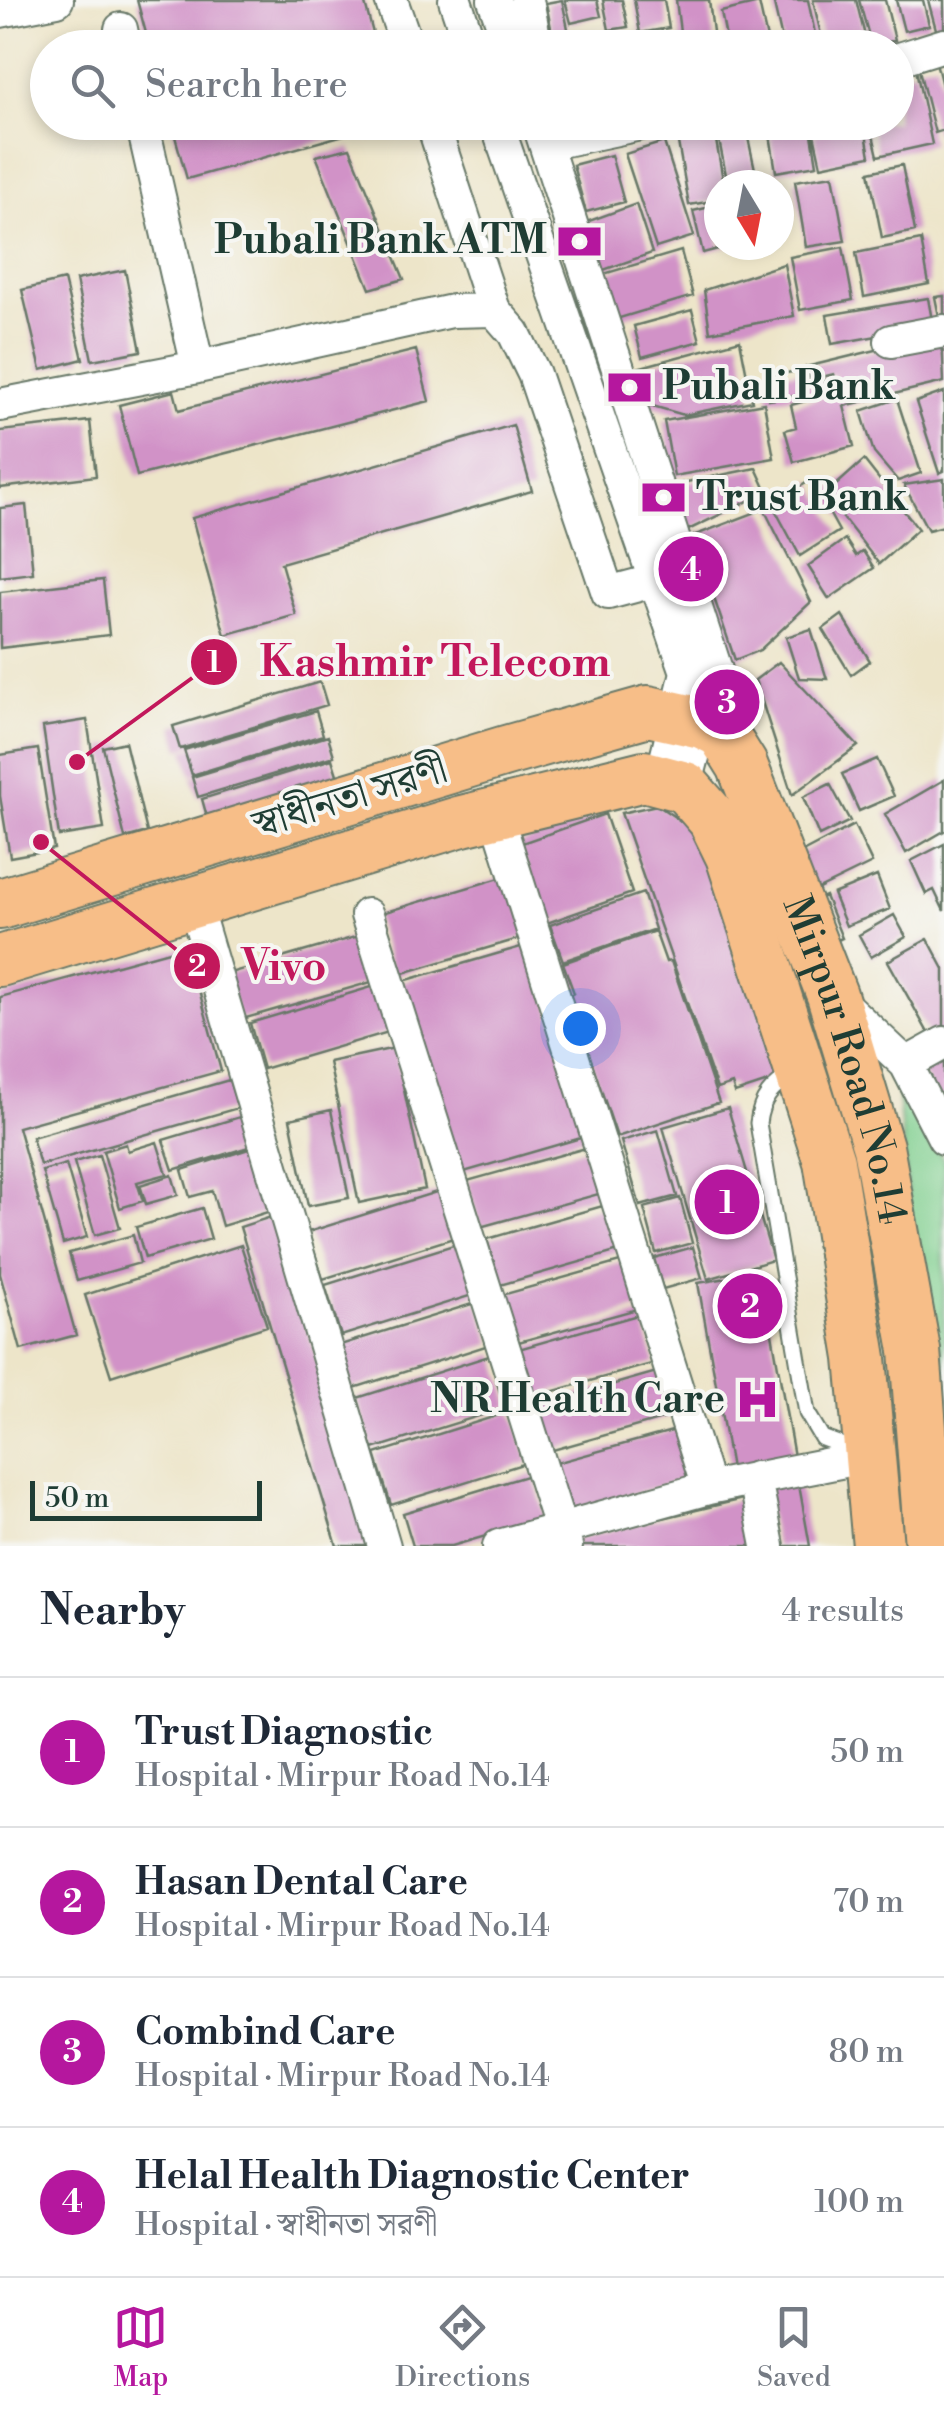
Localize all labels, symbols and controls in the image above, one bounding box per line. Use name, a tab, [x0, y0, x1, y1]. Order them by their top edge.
search box	[30, 30, 914, 140]
icon: search	[65, 58, 120, 113]
text: Search here	[145, 62, 348, 109]
north arrow	[704, 170, 794, 260]
place label: Pubali Bank ATM	[214, 216, 547, 266]
bank icon: Pubali Bank ATM	[556, 217, 604, 265]
place label: Pubali Bank	[662, 362, 896, 412]
bank icon: Pubali Bank	[605, 363, 653, 411]
place label: Trust Bank	[696, 473, 909, 523]
bank icon: Trust Bank	[639, 474, 687, 522]
pin: 4	[658, 532, 724, 606]
callout: Kashmir Telecom	[189, 626, 630, 698]
text: Kashmir Telecom	[259, 637, 611, 690]
text: 1	[207, 644, 222, 682]
pin: 3	[694, 664, 760, 740]
street label: স্বাধীনতা সরণী	[245, 745, 453, 852]
street label: Mirpur Road No.14	[771, 889, 917, 1228]
callout: Vivo	[172, 930, 346, 1002]
text: Vivo	[240, 941, 326, 994]
text: 2	[188, 948, 206, 986]
your location	[555, 1003, 606, 1054]
pin: 1	[694, 1164, 760, 1240]
pin: 2	[718, 1268, 782, 1344]
place label: NR Health Care	[430, 1375, 725, 1425]
hospital icon: NR Health Care	[734, 1376, 782, 1424]
scale bar	[30, 1476, 262, 1520]
text: 50 m	[45, 1481, 109, 1516]
text: Nearby	[40, 1585, 185, 1638]
text: 4 results	[782, 1591, 904, 1631]
text: Trust Diagnostic	[135, 1709, 433, 1756]
text: 1	[65, 1732, 80, 1772]
text: 50 m	[831, 1732, 904, 1772]
text: Hospital · Mirpur Road No.14	[135, 1756, 550, 1796]
text: Hasan Dental Care	[135, 1859, 468, 1906]
text: 2	[62, 1882, 83, 1922]
text: 70 m	[833, 1882, 904, 1922]
text: Hospital · Mirpur Road No.14	[135, 1906, 550, 1946]
text: Combind Care	[135, 2009, 395, 2056]
text: 3	[63, 2032, 82, 2072]
text: 80 m	[829, 2032, 904, 2072]
text: Hospital · Mirpur Road No.14	[135, 2056, 550, 2096]
text: Helal Health Diagnostic Center	[135, 2153, 690, 2200]
text: 4	[62, 2182, 83, 2222]
text: 100 m	[814, 2182, 904, 2222]
text: Hospital · স্বাধীনতা সরণী	[135, 2205, 438, 2245]
tab: Map	[113, 2300, 168, 2395]
tab: Directions	[395, 2300, 530, 2395]
tab: Saved	[757, 2300, 831, 2395]

